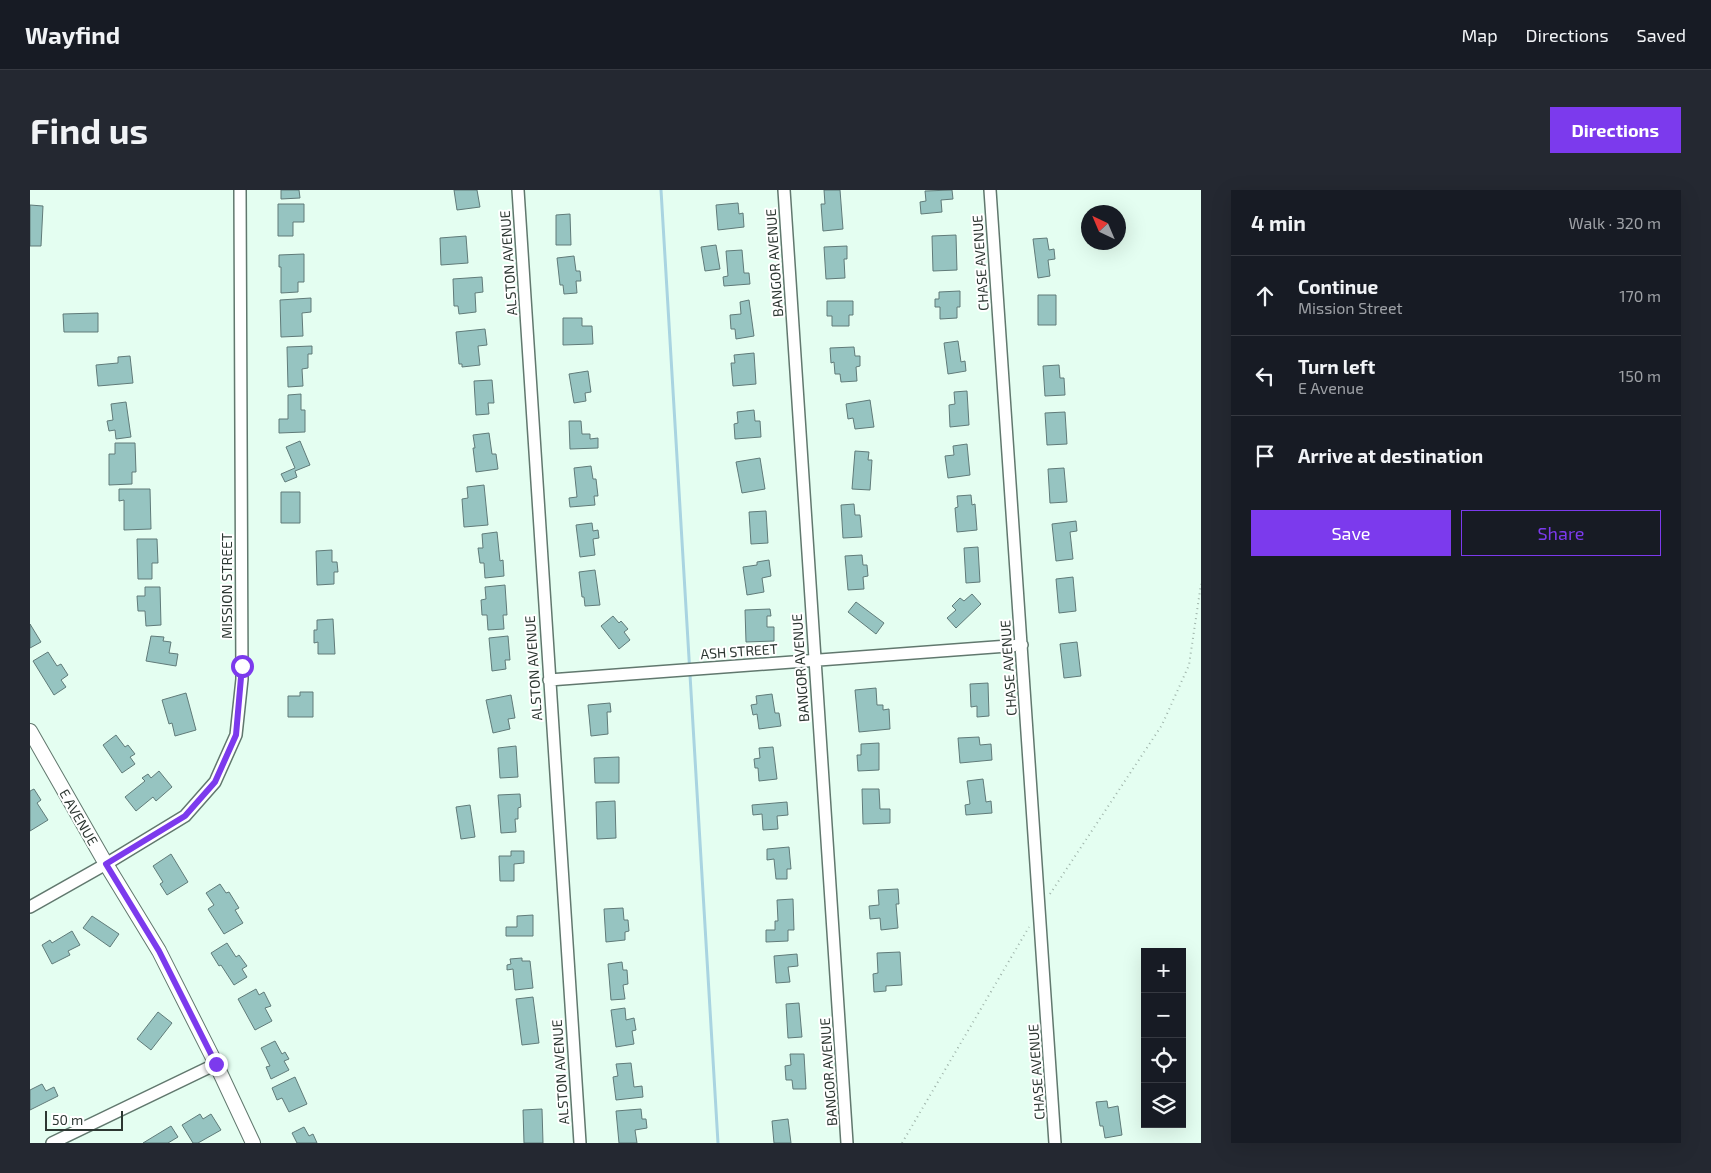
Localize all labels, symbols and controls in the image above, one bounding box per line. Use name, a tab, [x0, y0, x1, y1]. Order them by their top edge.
text: Wayfind	[25, 20, 120, 49]
text: Map	[1461, 24, 1498, 46]
text: Directions	[1526, 24, 1609, 46]
text: Saved	[1637, 24, 1686, 46]
button: Directions	[1550, 107, 1681, 153]
text: Find us	[30, 109, 148, 151]
north arrow	[1081, 205, 1126, 250]
street label: BANGOR AVENUE	[762, 208, 786, 318]
street label: ALSTON AVENUE	[496, 210, 520, 316]
text: 4 min	[1251, 210, 1306, 235]
text: Walk · 320 m	[1568, 213, 1661, 232]
street label: CHASE AVENUE	[968, 214, 992, 312]
text: Continue	[1298, 275, 1378, 298]
icon: ahead	[1251, 282, 1279, 310]
text: 170 m	[1619, 286, 1661, 305]
text: Mission Street	[1298, 298, 1403, 317]
text: Turn left	[1298, 355, 1375, 378]
icon: left	[1251, 362, 1279, 390]
text: 150 m	[1619, 366, 1661, 385]
text: E Avenue	[1298, 378, 1364, 397]
icon: arrive	[1251, 442, 1279, 470]
text: Arrive at destination	[1298, 444, 1483, 467]
button: Save	[1251, 510, 1451, 556]
button: Share	[1461, 510, 1661, 556]
street label: MISSION STREET	[218, 533, 235, 639]
street label: BANGOR AVENUE	[788, 613, 812, 723]
street label: ALSTON AVENUE	[521, 615, 545, 721]
street label: CHASE AVENUE	[996, 619, 1020, 717]
street label: ASH STREET	[700, 640, 778, 662]
route start	[231, 655, 254, 678]
street label: E AVENUE	[56, 786, 102, 848]
map controls	[1141, 948, 1186, 1128]
button: +	[1141, 948, 1186, 993]
button: −	[1141, 993, 1186, 1038]
street label: BANGOR AVENUE	[816, 1017, 840, 1127]
street label: ALSTON AVENUE	[548, 1019, 572, 1125]
street label: CHASE AVENUE	[1024, 1023, 1048, 1121]
button: locate	[1141, 1038, 1186, 1083]
route end	[205, 1053, 228, 1076]
button: layers	[1141, 1083, 1186, 1128]
scale bar	[45, 1108, 122, 1131]
text: 50 m	[52, 1111, 83, 1128]

